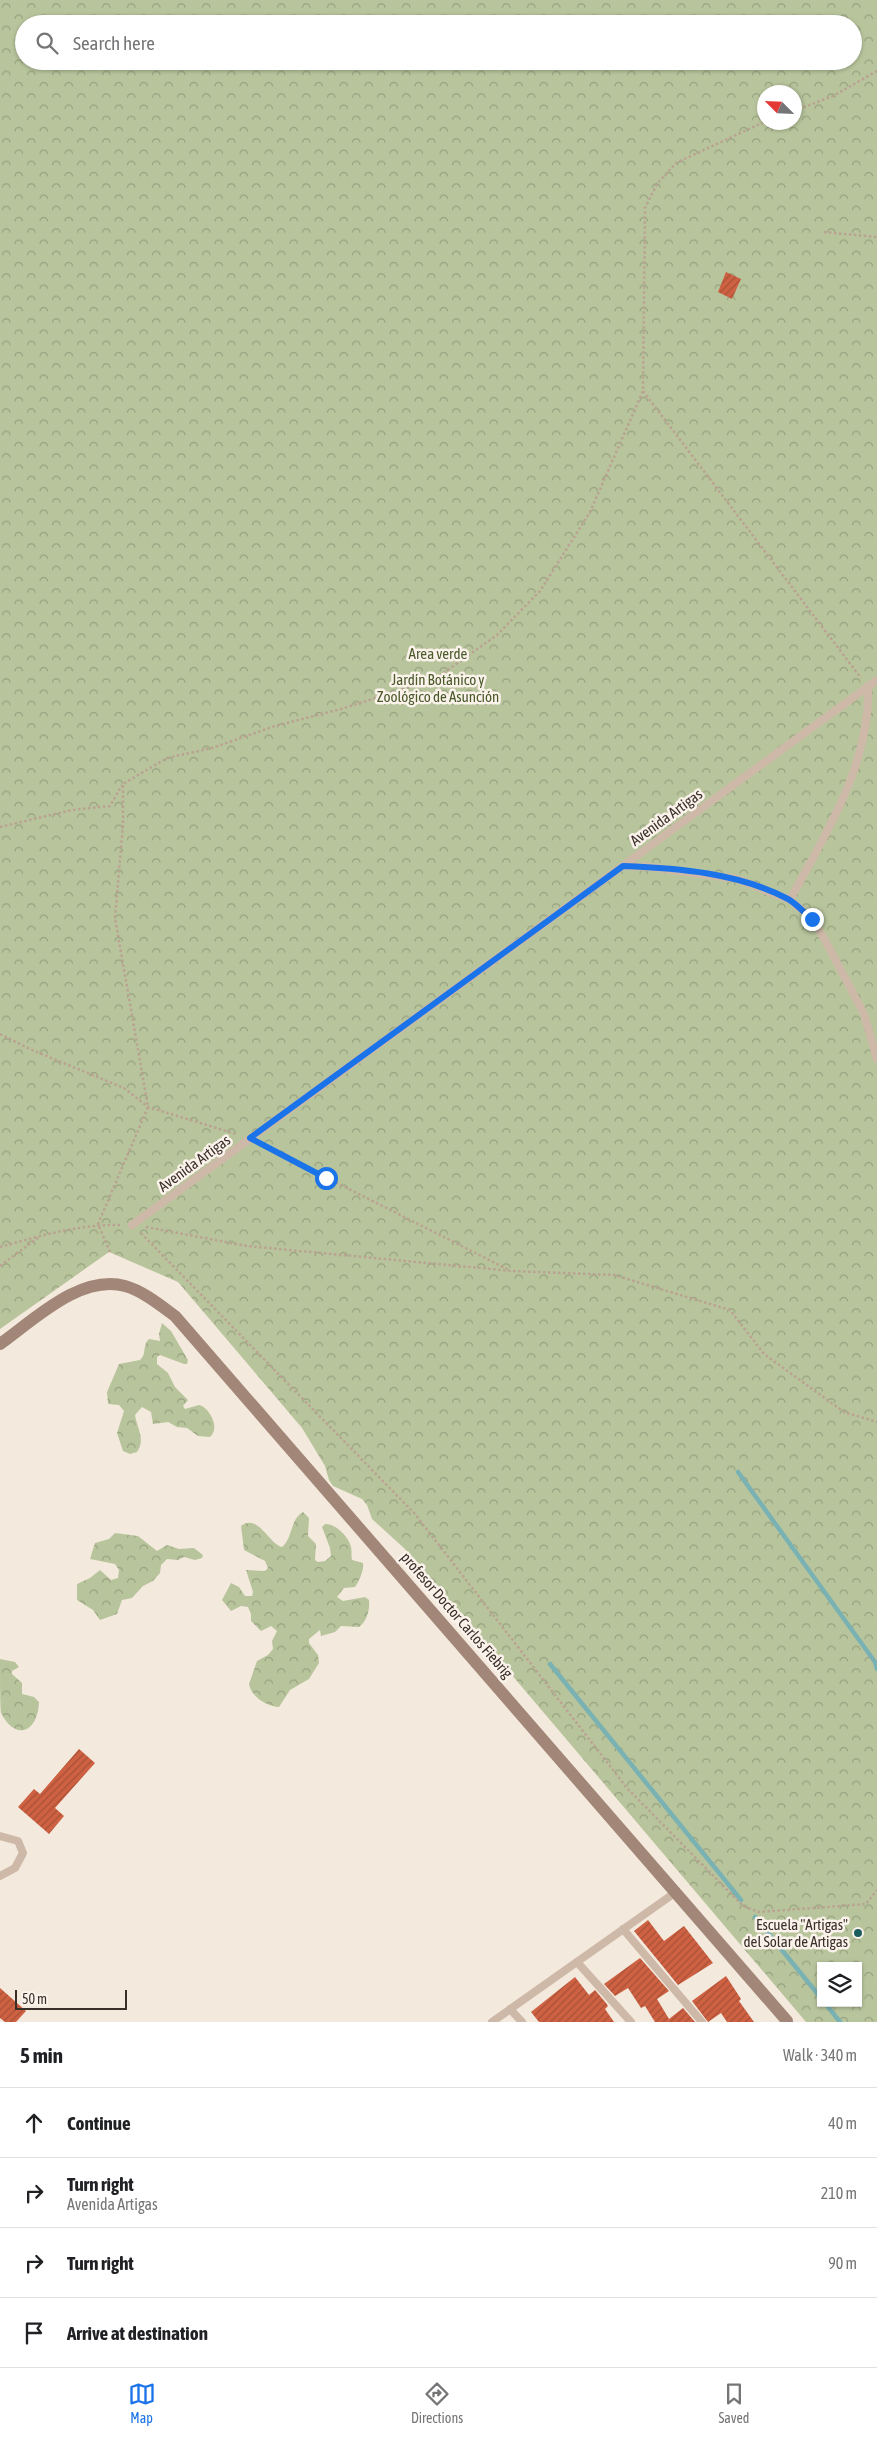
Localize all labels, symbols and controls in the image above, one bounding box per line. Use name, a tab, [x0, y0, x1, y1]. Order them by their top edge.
search box	[15, 15, 862, 70]
icon: search	[33, 29, 61, 57]
text: Search here	[73, 32, 155, 54]
north arrow	[757, 85, 802, 130]
park label: Area verde	[409, 645, 468, 662]
park label: Jardín Botánico y Zoológico de Asunción	[377, 671, 499, 705]
street label: Avenida Artigas	[627, 785, 705, 849]
route end	[801, 908, 824, 931]
street label: Avenida Artigas	[155, 1131, 233, 1195]
route start	[315, 1167, 338, 1190]
street label: profesor Doctor Carlos Fiebrig	[398, 1549, 517, 1682]
place label: Escuela "Artigas" del Solar de Artigas	[743, 1916, 848, 1950]
marker: Escuela "Artigas" del Solar de Artigas	[852, 1927, 864, 1939]
map controls	[817, 1962, 862, 2007]
button: layers	[817, 1962, 862, 2007]
scale bar	[15, 1987, 128, 2010]
text: 50 m	[22, 1991, 47, 2007]
text: 5 min	[20, 2043, 63, 2067]
text: Walk · 340 m	[783, 2046, 857, 2064]
icon: ahead	[20, 2109, 48, 2137]
text: Continue	[67, 2112, 131, 2134]
text: 40 m	[828, 2114, 857, 2132]
text: Turn right	[67, 2173, 134, 2195]
icon: right	[20, 2179, 48, 2207]
text: 210 m	[821, 2184, 857, 2202]
text: Avenida Artigas	[67, 2195, 158, 2213]
icon: right	[20, 2249, 48, 2277]
text: Turn right	[67, 2252, 134, 2274]
text: 90 m	[828, 2254, 857, 2272]
icon: arrive	[20, 2319, 48, 2347]
text: Arrive at destination	[67, 2322, 208, 2344]
tab: Map	[128, 2380, 156, 2426]
tab: Directions	[411, 2380, 463, 2426]
tab: Saved	[718, 2380, 749, 2426]

